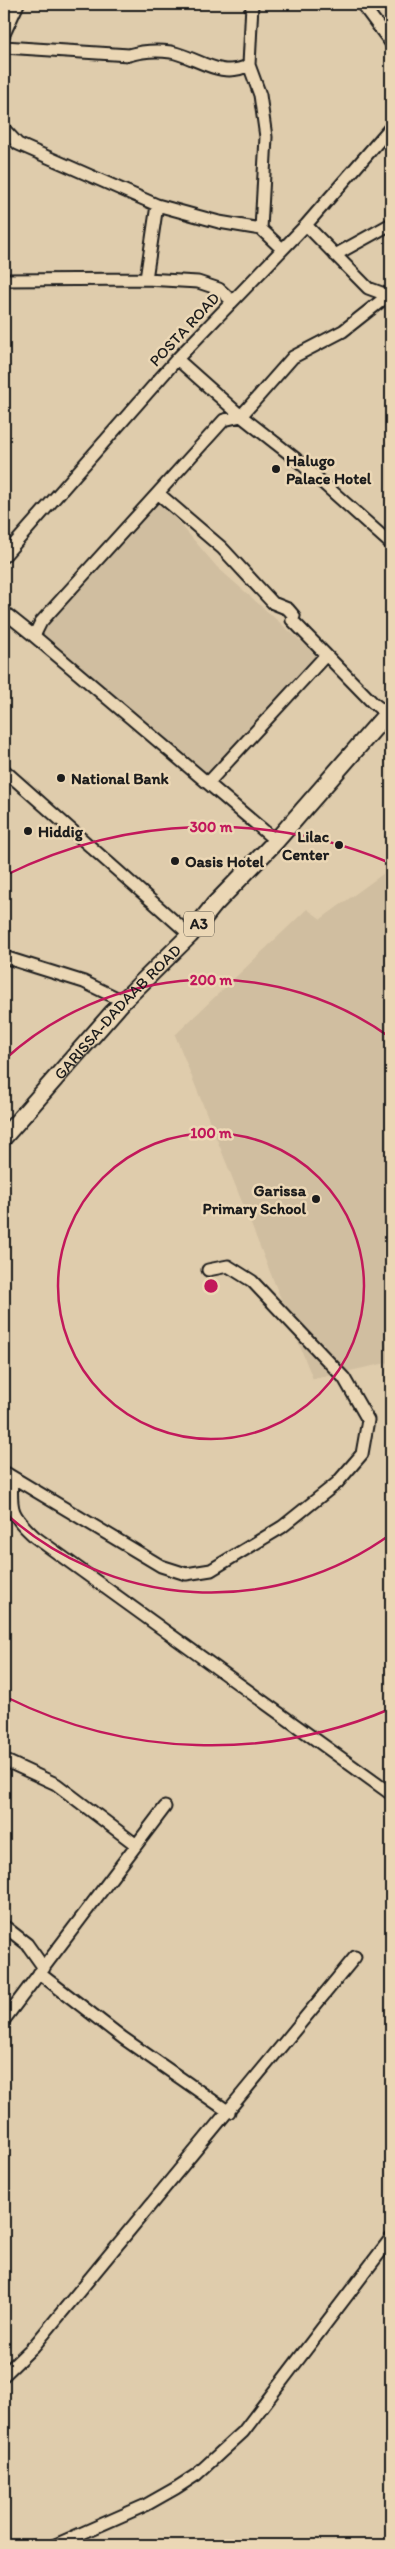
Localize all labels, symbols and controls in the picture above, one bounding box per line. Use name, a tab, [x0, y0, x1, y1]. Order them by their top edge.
street label: POSTA ROAD	[145, 288, 223, 370]
place label: Halugo Palace Hotel	[286, 451, 372, 488]
marker: Halugo Palace Hotel	[270, 463, 282, 475]
place label: National Bank	[71, 769, 170, 788]
marker: National Bank	[55, 772, 67, 784]
text: 300 m	[190, 818, 233, 836]
place label: Hiddig	[38, 822, 84, 842]
marker: Hiddig	[22, 825, 34, 837]
place label: Lilac Center	[282, 827, 330, 864]
marker: Lilac Center	[333, 839, 345, 851]
place label: Oasis Hotel	[185, 852, 265, 871]
marker: Oasis Hotel	[169, 855, 181, 867]
road number: A3	[184, 912, 214, 936]
street label: GARISSA-DADAAB ROAD	[50, 940, 185, 1083]
text: 200 m	[190, 971, 233, 989]
text: 100 m	[190, 1124, 232, 1142]
place label: Garissa Primary School	[203, 1181, 307, 1219]
marker: Garissa Primary School	[310, 1193, 322, 1205]
centre of rings	[202, 1277, 220, 1295]

